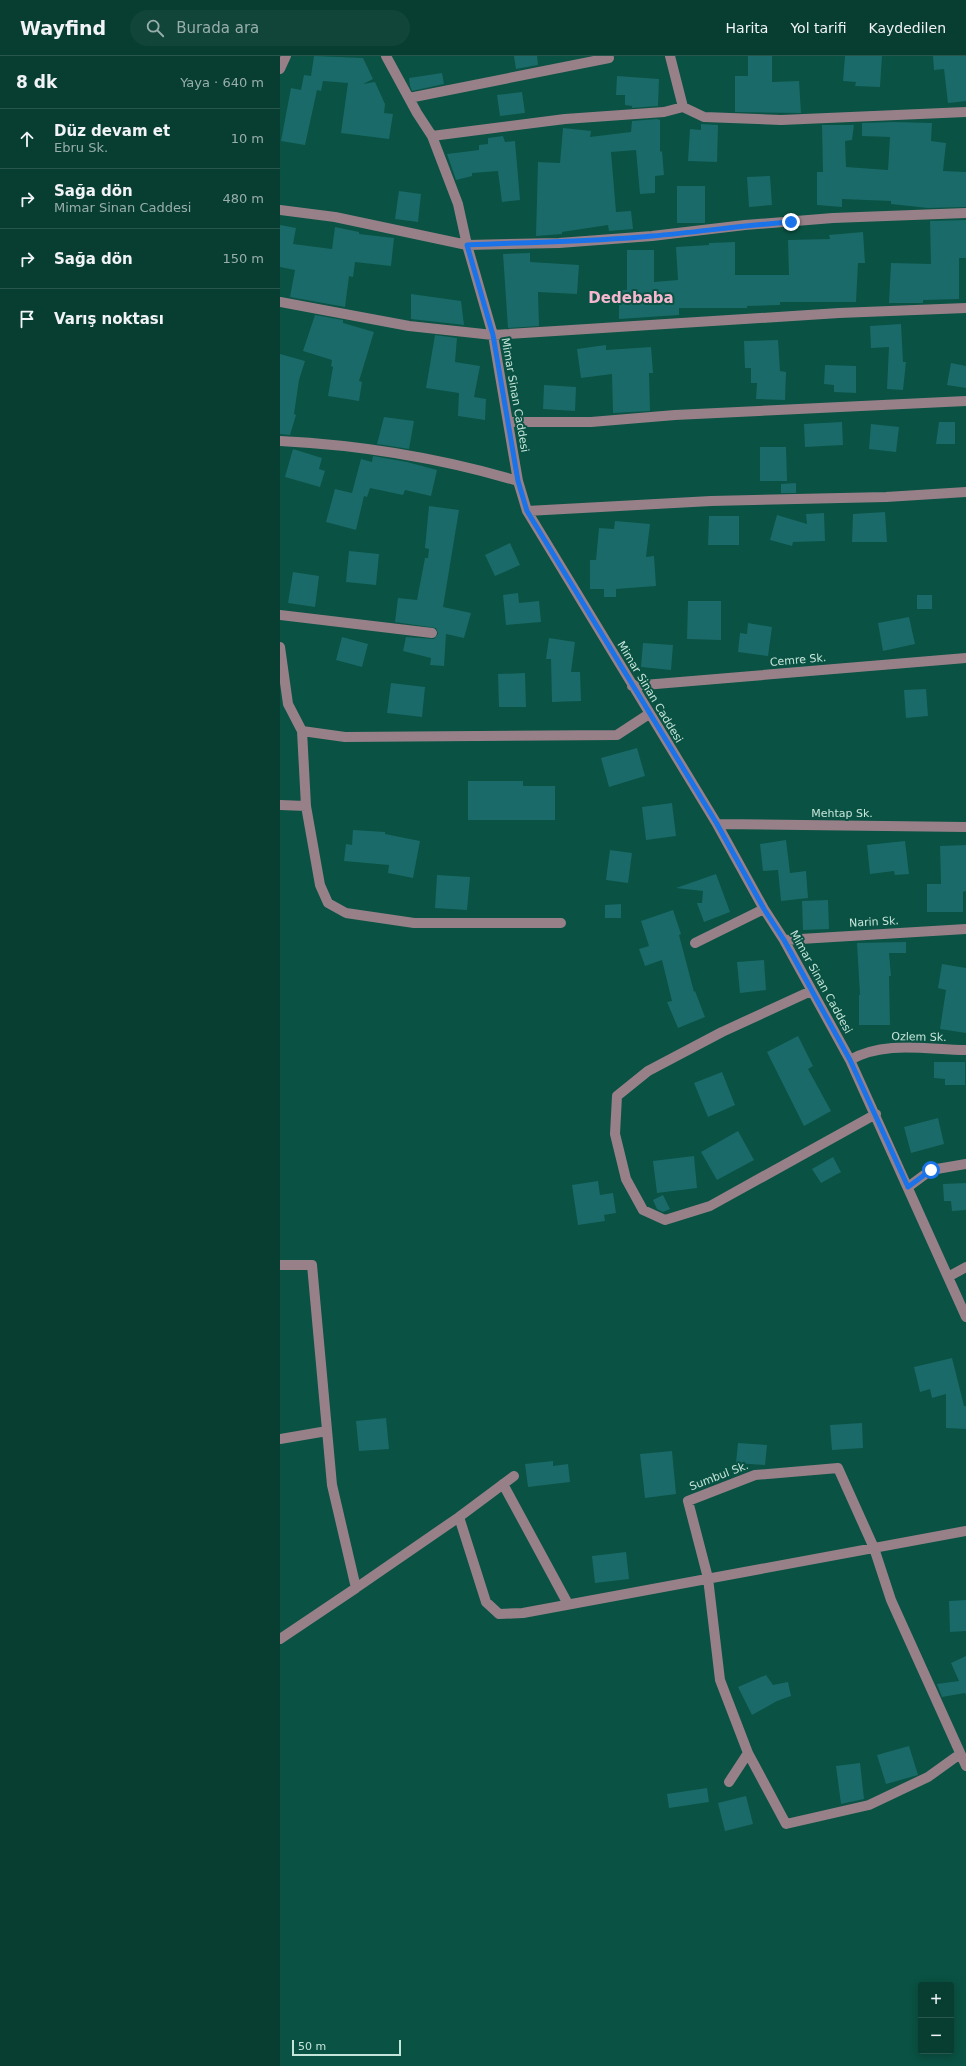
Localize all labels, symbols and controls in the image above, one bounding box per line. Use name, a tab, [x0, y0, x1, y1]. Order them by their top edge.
search box	[130, 10, 410, 46]
text: Wayfind	[20, 17, 106, 39]
icon: search	[144, 17, 166, 39]
text: Burada ara	[176, 19, 259, 37]
text: Harita	[726, 20, 768, 36]
text: Yol tarifi	[790, 20, 847, 36]
text: Kaydedilen	[869, 20, 946, 36]
text: 8 dk	[16, 72, 57, 92]
text: Yaya · 640 m	[180, 75, 264, 90]
text: Düz devam et	[54, 122, 170, 140]
icon: ahead	[16, 128, 38, 150]
text: 10 m	[231, 131, 264, 146]
text: Ebru Sk.	[54, 140, 108, 155]
text: Sağa dön	[54, 182, 133, 200]
icon: right	[16, 188, 38, 210]
text: 480 m	[222, 191, 264, 206]
text: Mimar Sinan Caddesi	[54, 200, 191, 215]
route end	[782, 213, 800, 231]
icon: right	[16, 248, 38, 270]
text: Sağa dön	[54, 250, 133, 268]
text: 150 m	[222, 251, 264, 266]
district label: Dedebaba	[588, 289, 674, 307]
icon: arrive	[16, 308, 38, 330]
text: Varış noktası	[54, 310, 164, 328]
street label: Mimar Sinan Caddesi	[499, 337, 531, 453]
street label: Mimar Sinan Caddesi	[615, 639, 685, 745]
street label: Cemre Sk.	[769, 651, 827, 669]
street label: Mehtap Sk.	[811, 807, 873, 820]
street label: Narin Sk.	[849, 914, 899, 930]
street label: Mimar Sinan Caddesi	[787, 928, 855, 1036]
street label: Ozlem Sk.	[891, 1030, 947, 1044]
route start	[922, 1161, 940, 1179]
street label: Sumbul Sk.	[688, 1459, 750, 1493]
map controls	[918, 1982, 954, 2054]
button: +	[918, 1982, 954, 2018]
button: −	[918, 2018, 954, 2054]
scale bar	[292, 2038, 401, 2057]
text: 50 m	[298, 2040, 326, 2053]

